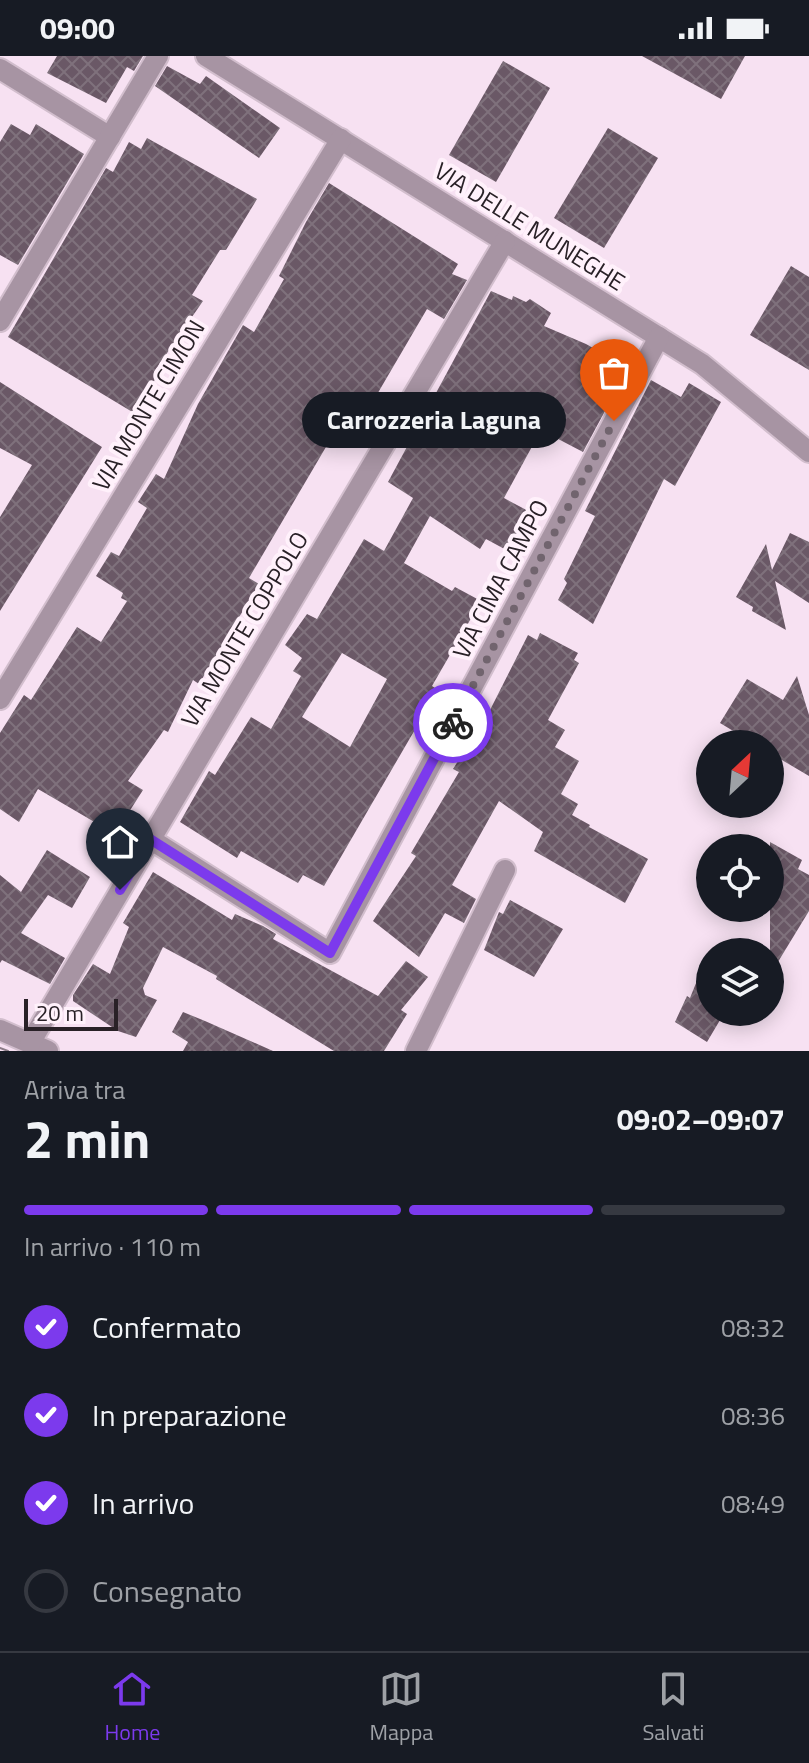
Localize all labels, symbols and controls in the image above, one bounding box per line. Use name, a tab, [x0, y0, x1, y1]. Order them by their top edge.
text: 09:00	[40, 5, 115, 51]
street label: VIA DELLE MUNEGHE	[428, 153, 632, 299]
street label: VIA MONTE CIMON	[83, 313, 213, 497]
pin	[580, 339, 648, 421]
icon: bag	[592, 351, 636, 395]
callout: Carrozzeria Laguna	[302, 393, 566, 449]
text: Carrozzeria Laguna	[327, 400, 541, 439]
street label: VIA CIMA CAMPO	[443, 493, 557, 665]
street label: VIA MONTE COPPOLO	[171, 524, 317, 734]
courier	[413, 683, 493, 763]
icon: bike	[431, 701, 475, 745]
north arrow	[696, 730, 784, 818]
map controls	[696, 730, 784, 1026]
pin	[86, 808, 154, 890]
icon: home	[98, 820, 142, 864]
button: locate	[696, 834, 784, 922]
button: layers	[696, 938, 784, 1026]
scale bar	[24, 995, 118, 1031]
text: 20 m	[36, 996, 84, 1030]
text: Arriva tra	[24, 1070, 125, 1109]
text: 09:02–09:07	[617, 1096, 785, 1142]
text: 2 min	[24, 1099, 150, 1178]
text: In arrivo · 110 m	[24, 1227, 201, 1266]
text: Confermato	[92, 1304, 242, 1350]
icon: check	[24, 1305, 68, 1349]
text: 08:32	[721, 1308, 785, 1347]
text: In preparazione	[92, 1392, 287, 1438]
icon: check	[24, 1393, 68, 1437]
text: 08:36	[721, 1396, 785, 1435]
text: In arrivo	[92, 1480, 194, 1526]
icon: check	[24, 1481, 68, 1525]
text: 08:49	[721, 1484, 785, 1523]
text: Consegnato	[92, 1568, 242, 1614]
tab: Home	[105, 1667, 160, 1749]
tab: Mappa	[370, 1667, 433, 1749]
tab: Salvati	[642, 1667, 704, 1749]

